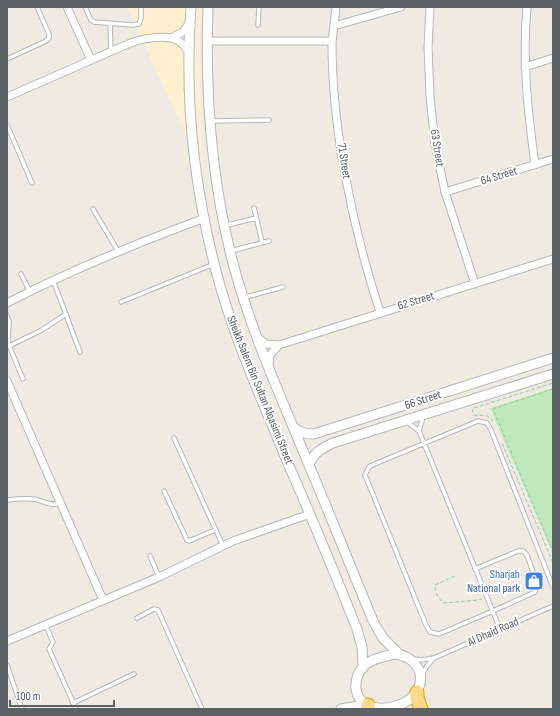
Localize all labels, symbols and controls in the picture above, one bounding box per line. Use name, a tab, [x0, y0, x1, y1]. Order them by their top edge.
street label: 63 Street	[427, 128, 447, 168]
street label: 71 Street	[334, 142, 354, 180]
street label: 64 Street	[479, 163, 520, 189]
street label: 62 Street	[396, 288, 436, 314]
street label: Sheikh Salem Bin Sultan Alqasimi Street	[223, 314, 297, 467]
street label: 66 Street	[403, 387, 444, 413]
place label: Sharjah National park	[467, 567, 520, 596]
shop icon: Sharjah National park	[523, 570, 545, 592]
street label: Al Dhaid Road	[464, 614, 521, 650]
scale bar	[10, 682, 114, 708]
text: 100 m	[16, 689, 41, 704]

